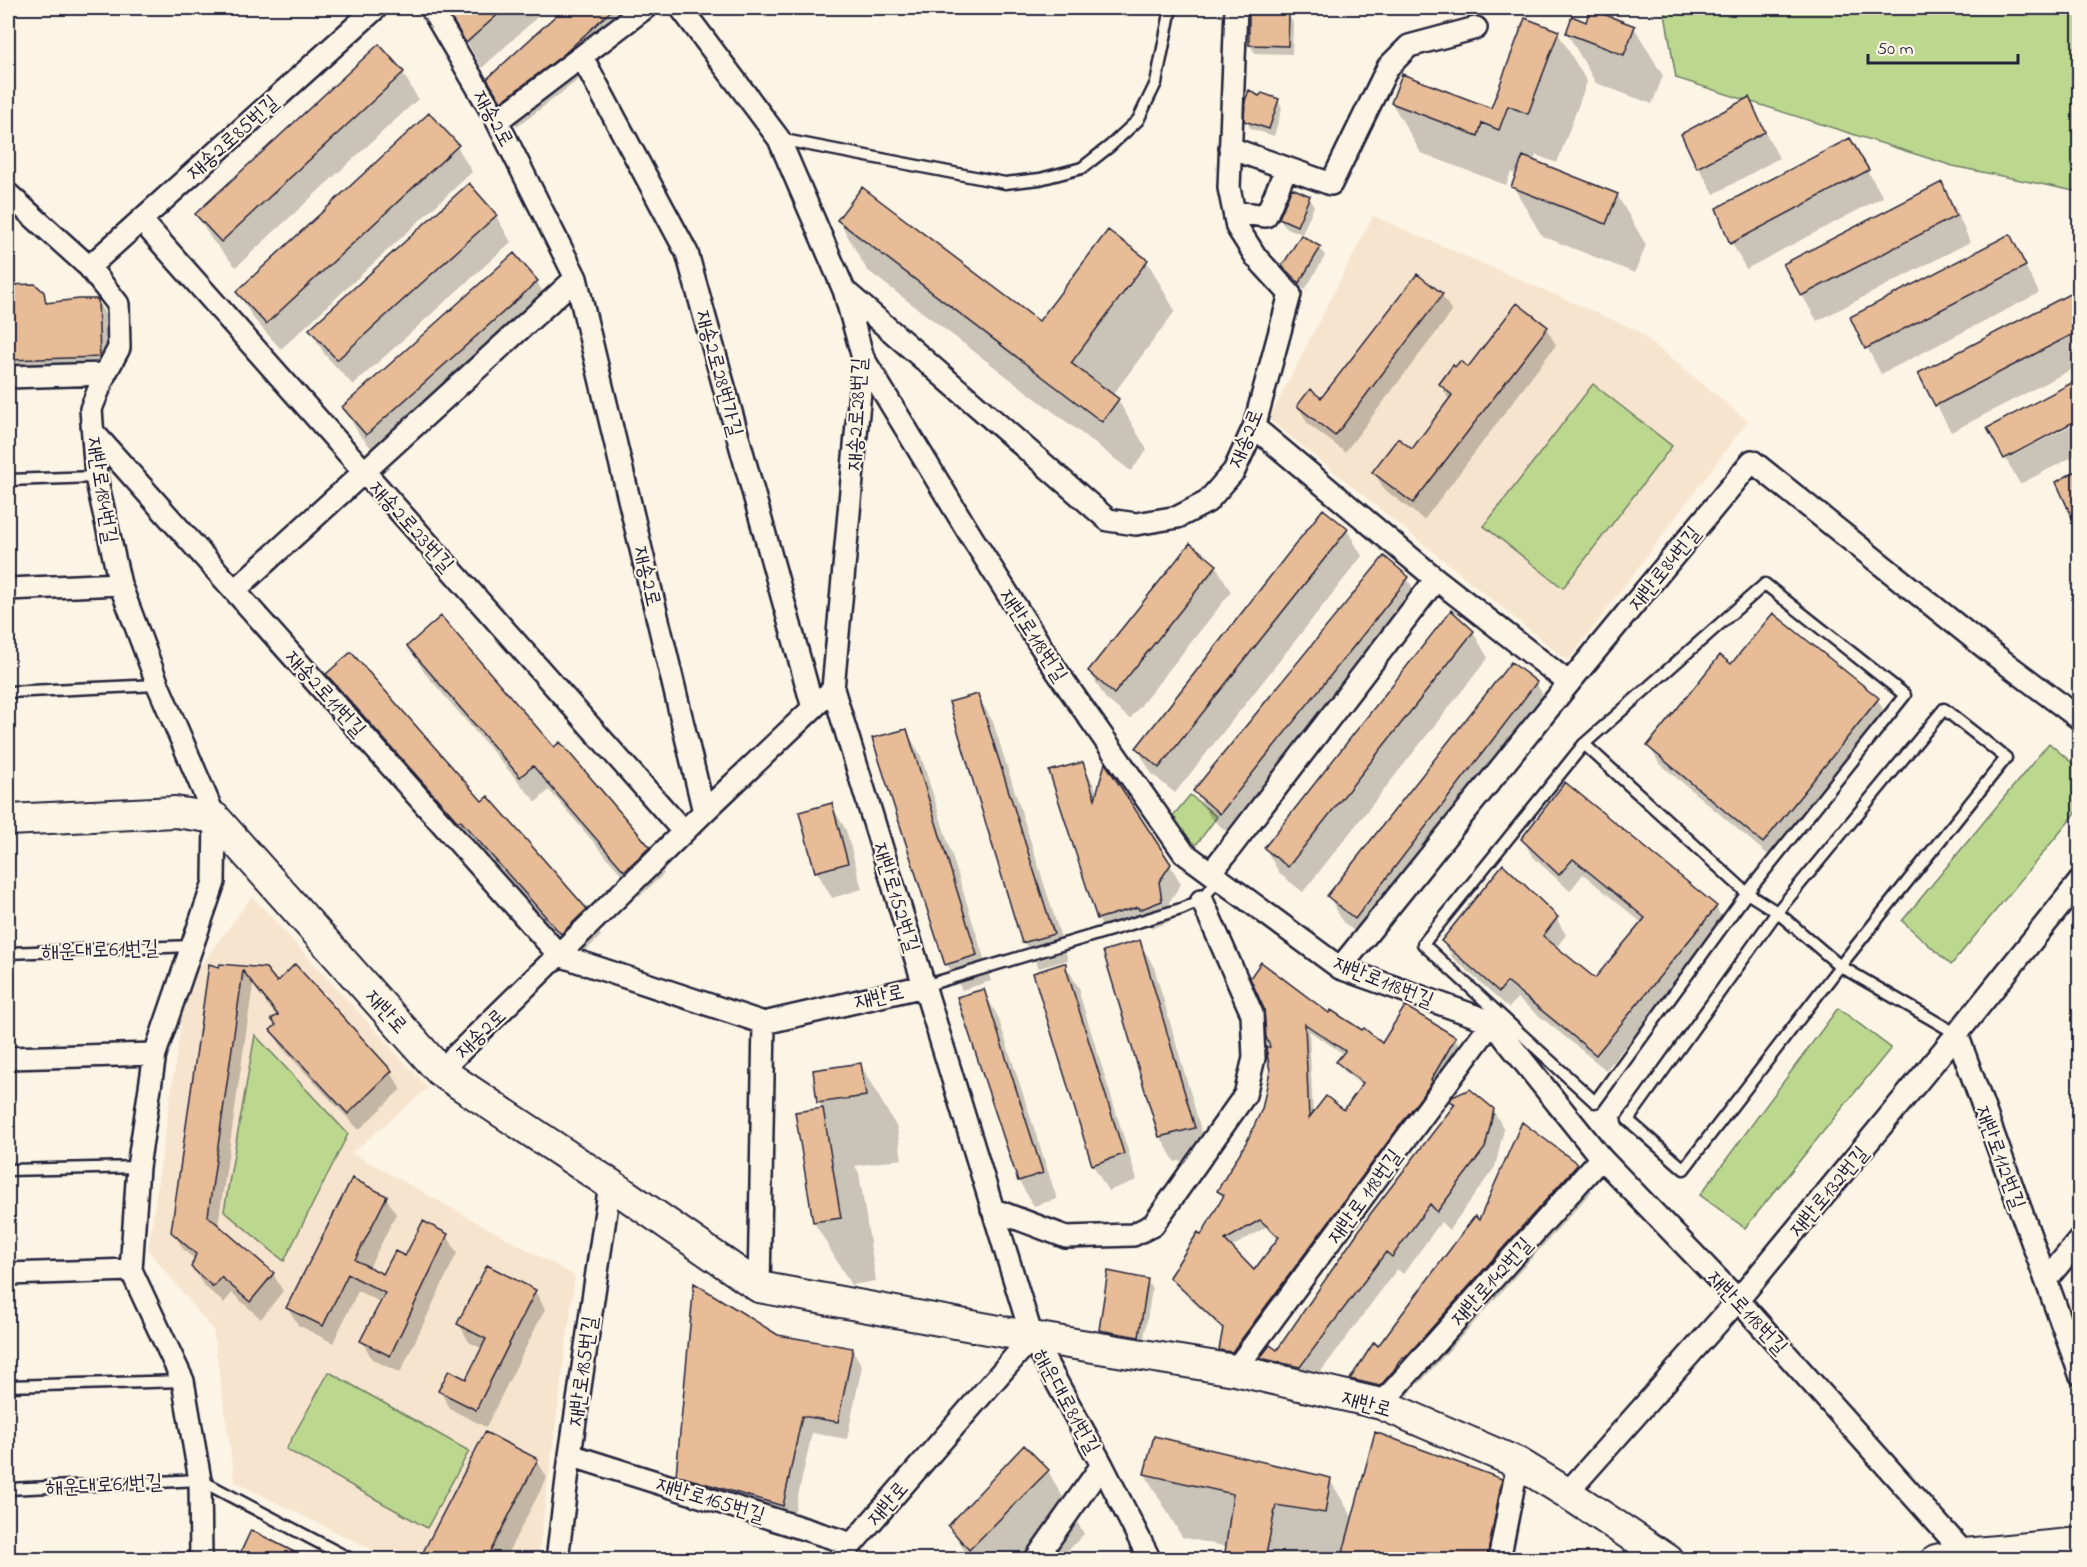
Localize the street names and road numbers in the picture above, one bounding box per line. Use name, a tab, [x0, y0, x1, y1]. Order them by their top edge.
street label: 재송2로	[464, 85, 520, 153]
street label: 재송2로85번길	[181, 89, 286, 188]
street label: 재송2로28번가길	[687, 307, 749, 440]
street label: 재송2로28번길	[840, 357, 876, 471]
street label: 재송2로	[1221, 405, 1272, 473]
street label: 재반로184번길	[78, 435, 124, 546]
street label: 재송2로23번길	[361, 475, 460, 580]
street label: 재반로84번길	[1622, 520, 1709, 618]
street label: 재송2로	[625, 543, 668, 610]
street label: 재반로118번길	[991, 584, 1074, 689]
street label: 재송2로11번길	[277, 644, 372, 745]
street label: 재반로152번길	[864, 839, 926, 956]
street label: 해운대로61번길	[41, 934, 159, 968]
street label: 재반로118번길	[1329, 949, 1438, 1017]
street label: 재반로	[851, 978, 908, 1018]
street label: 재반로	[357, 983, 414, 1041]
street label: 재송2로	[449, 1002, 514, 1066]
street label: 재반로112번길	[1967, 1102, 2032, 1214]
street label: 재반로132번길	[1783, 1140, 1877, 1244]
street label: 재반로 118번길	[1321, 1143, 1410, 1251]
street label: 재반로142번길	[1444, 1231, 1541, 1333]
street label: 재반로118번길	[1700, 1264, 1794, 1362]
street label: 재반로185번길	[561, 1314, 607, 1428]
street label: 해운대로81번길	[1024, 1344, 1107, 1460]
street label: 재반로	[1338, 1384, 1395, 1426]
street label: 해운대로61번길	[45, 1468, 164, 1504]
street label: 재반로165번길	[652, 1470, 769, 1532]
street label: 재반로	[861, 1475, 916, 1533]

